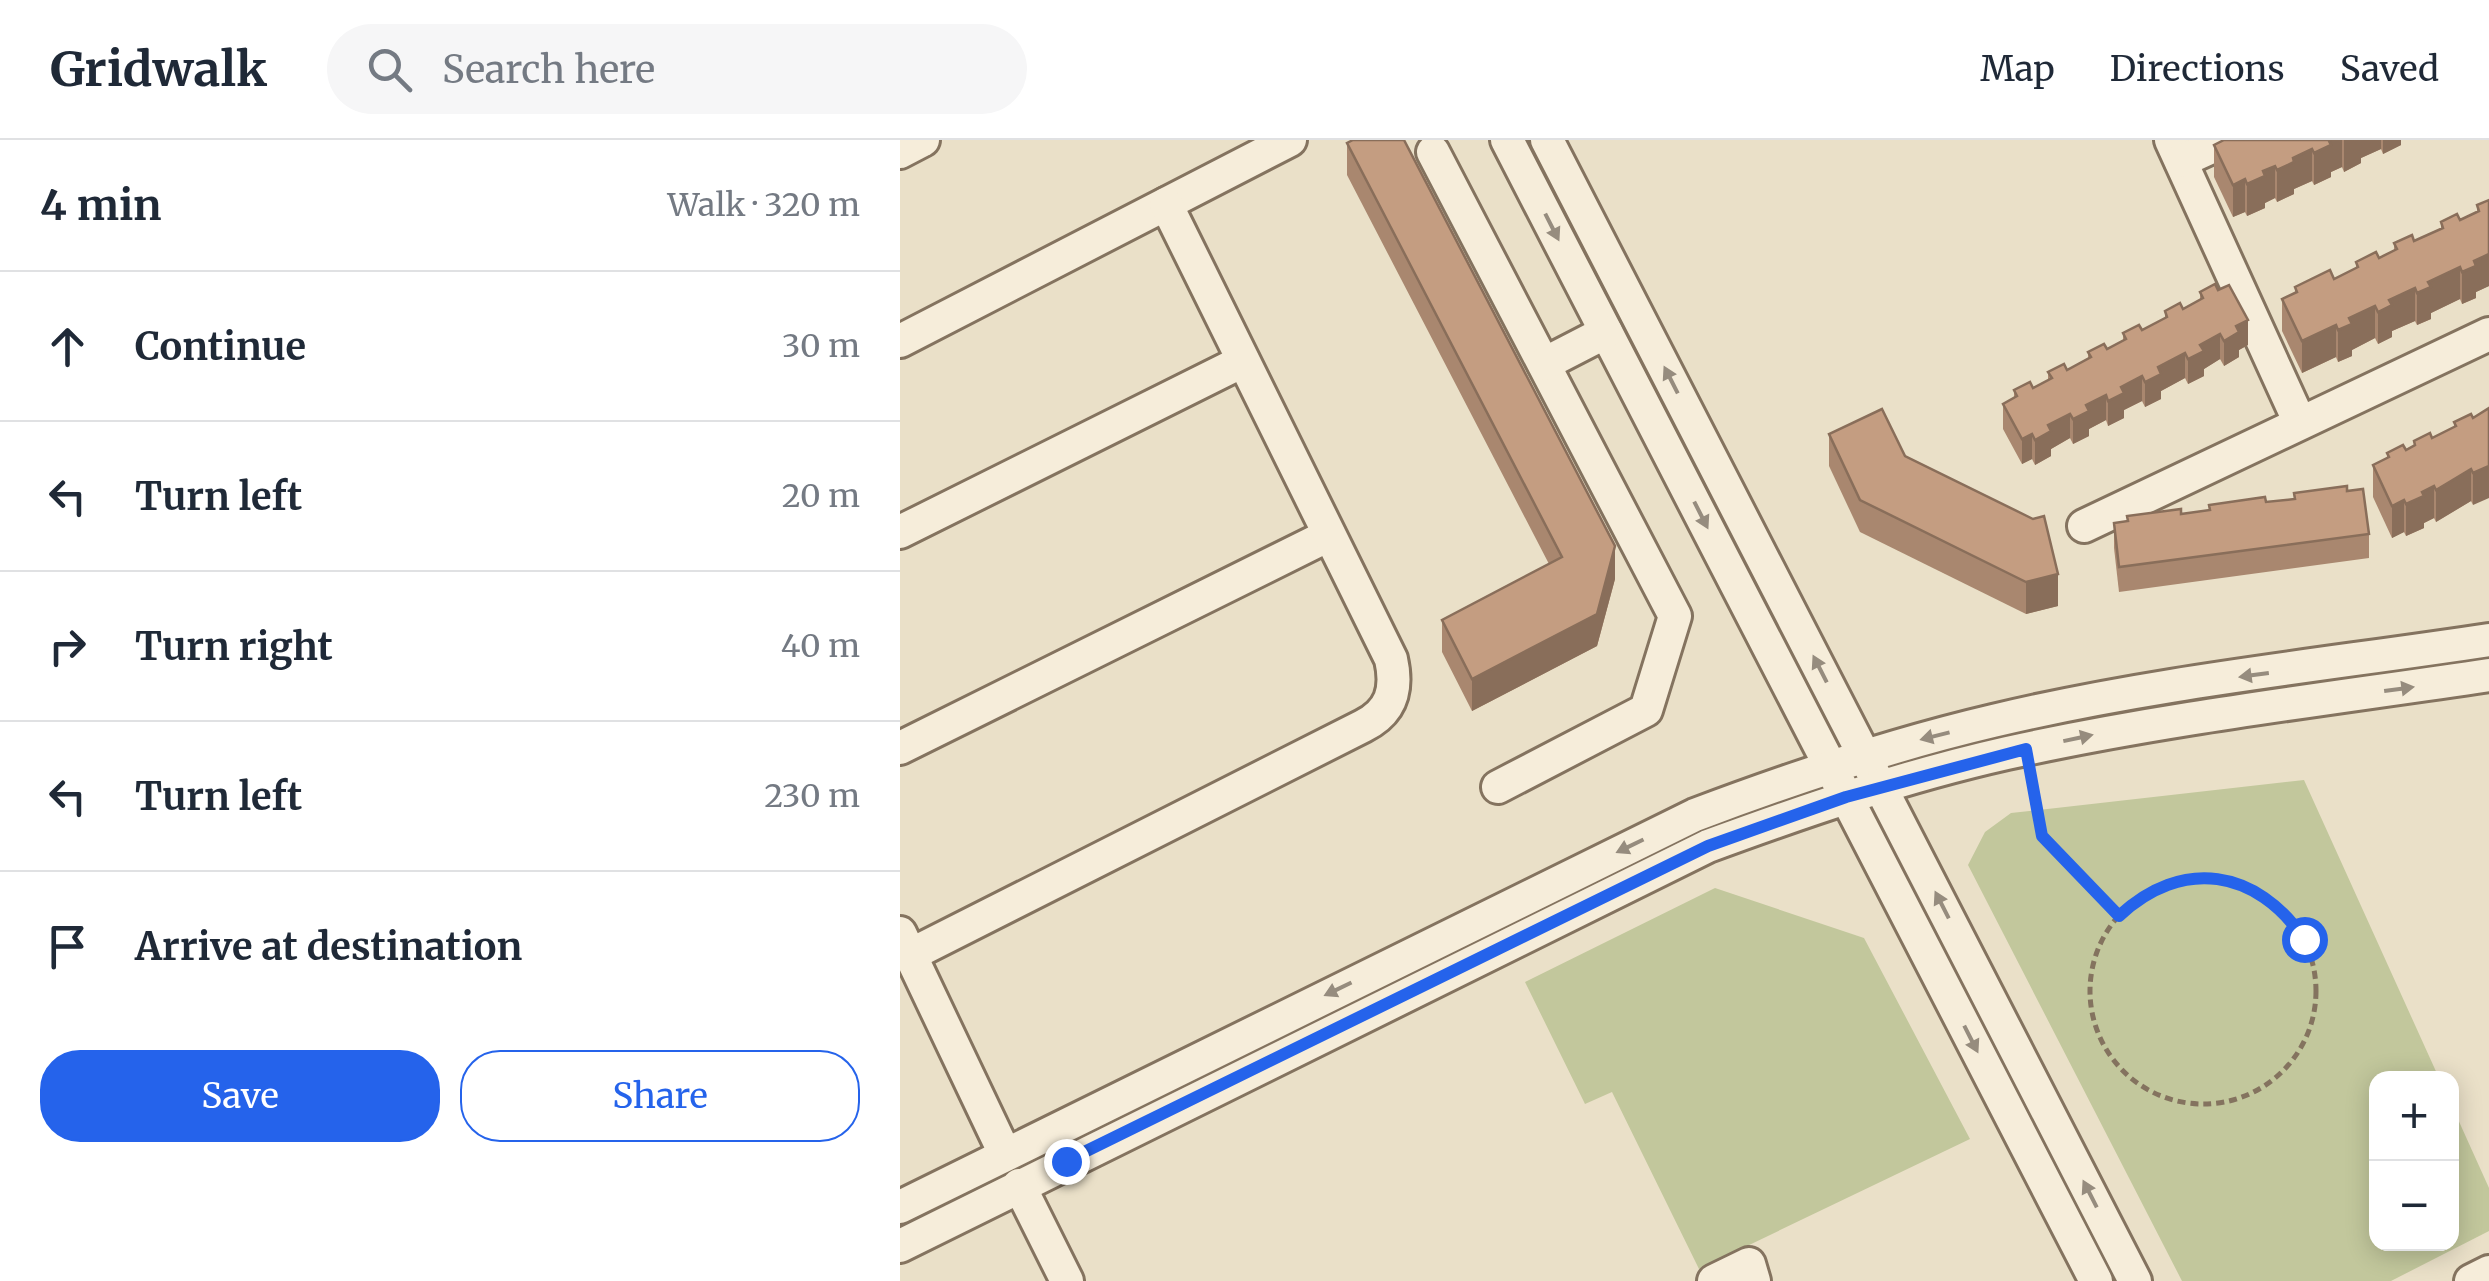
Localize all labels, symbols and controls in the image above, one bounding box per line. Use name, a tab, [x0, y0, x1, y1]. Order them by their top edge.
search box	[327, 24, 1027, 114]
text: Gridwalk	[50, 39, 267, 99]
icon: search	[362, 42, 417, 97]
text: Search here	[442, 46, 655, 93]
text: Map	[1980, 47, 2055, 91]
text: Directions	[2110, 47, 2285, 91]
text: Saved	[2340, 47, 2439, 91]
text: 4 min	[40, 179, 162, 231]
text: Walk · 320 m	[667, 185, 860, 225]
one-way arrow	[1543, 212, 1560, 241]
icon: ahead	[40, 319, 95, 374]
text: Continue	[135, 323, 306, 370]
text: 30 m	[782, 326, 860, 366]
one-way arrow	[1663, 366, 1680, 395]
icon: left	[40, 469, 95, 524]
text: Turn left	[135, 473, 302, 520]
text: 20 m	[782, 476, 860, 516]
one-way arrow	[1692, 501, 1709, 530]
icon: right	[40, 619, 95, 674]
text: Turn right	[135, 623, 333, 670]
text: 40 m	[781, 626, 860, 666]
one-way arrow	[1812, 655, 1829, 684]
one-way arrow	[2238, 667, 2269, 683]
one-way arrow	[2384, 680, 2415, 696]
one-way arrow	[1919, 728, 1950, 744]
one-way arrow	[2063, 730, 2094, 746]
icon: left	[40, 769, 95, 824]
text: Turn left	[135, 773, 302, 820]
text: 230 m	[764, 776, 860, 816]
one-way arrow	[1615, 837, 1644, 854]
one-way arrow	[1933, 891, 1950, 920]
route start	[2282, 917, 2328, 963]
icon: arrive	[40, 919, 95, 974]
text: Arrive at destination	[135, 923, 522, 970]
one-way arrow	[1324, 981, 1353, 998]
one-way arrow	[1962, 1025, 1979, 1054]
button: Save	[40, 1050, 440, 1142]
button: Share	[460, 1050, 860, 1142]
map controls	[2369, 1071, 2459, 1251]
button: +	[2369, 1071, 2459, 1161]
route end	[1044, 1139, 1090, 1185]
button: −	[2369, 1161, 2459, 1251]
one-way arrow	[2082, 1180, 2099, 1209]

